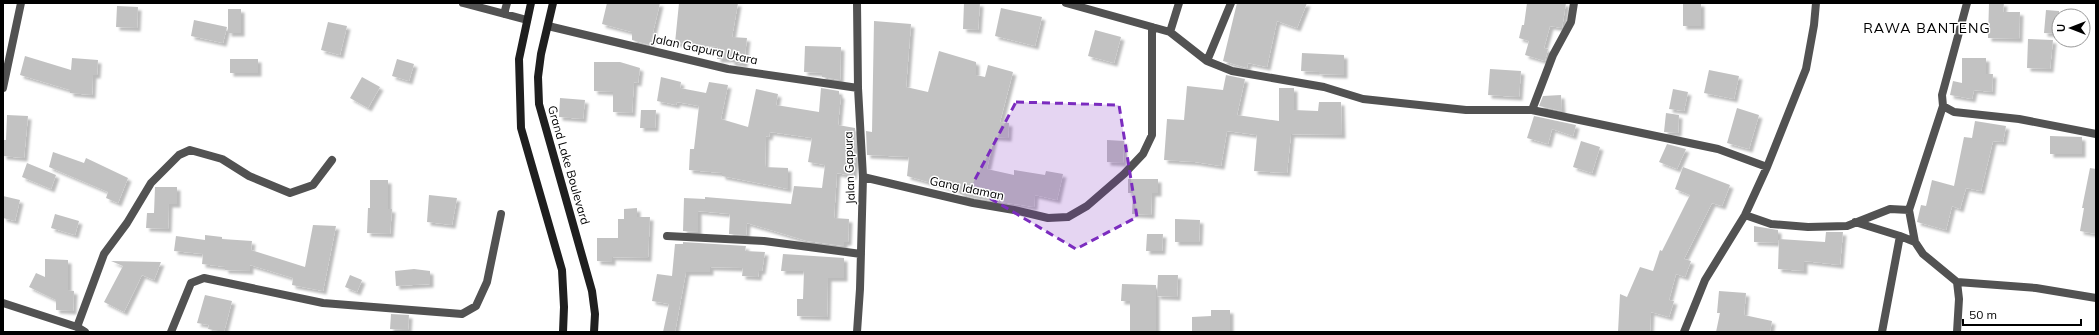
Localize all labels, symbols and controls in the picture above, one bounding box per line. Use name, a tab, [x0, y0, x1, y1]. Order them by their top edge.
north arrow	[2051, 8, 2091, 48]
district label: RAWA BANTENG	[1863, 19, 1991, 37]
text: U	[2054, 24, 2068, 32]
street label: Jalan Gapura Utara	[651, 30, 759, 68]
street label: Grand Lake Boulevard	[545, 104, 593, 226]
street label: Jalan Gapura	[840, 131, 858, 205]
street label: Gang Idaman	[928, 173, 1006, 203]
scale bar	[1963, 301, 2081, 327]
text: 50 m	[1969, 307, 1997, 322]

